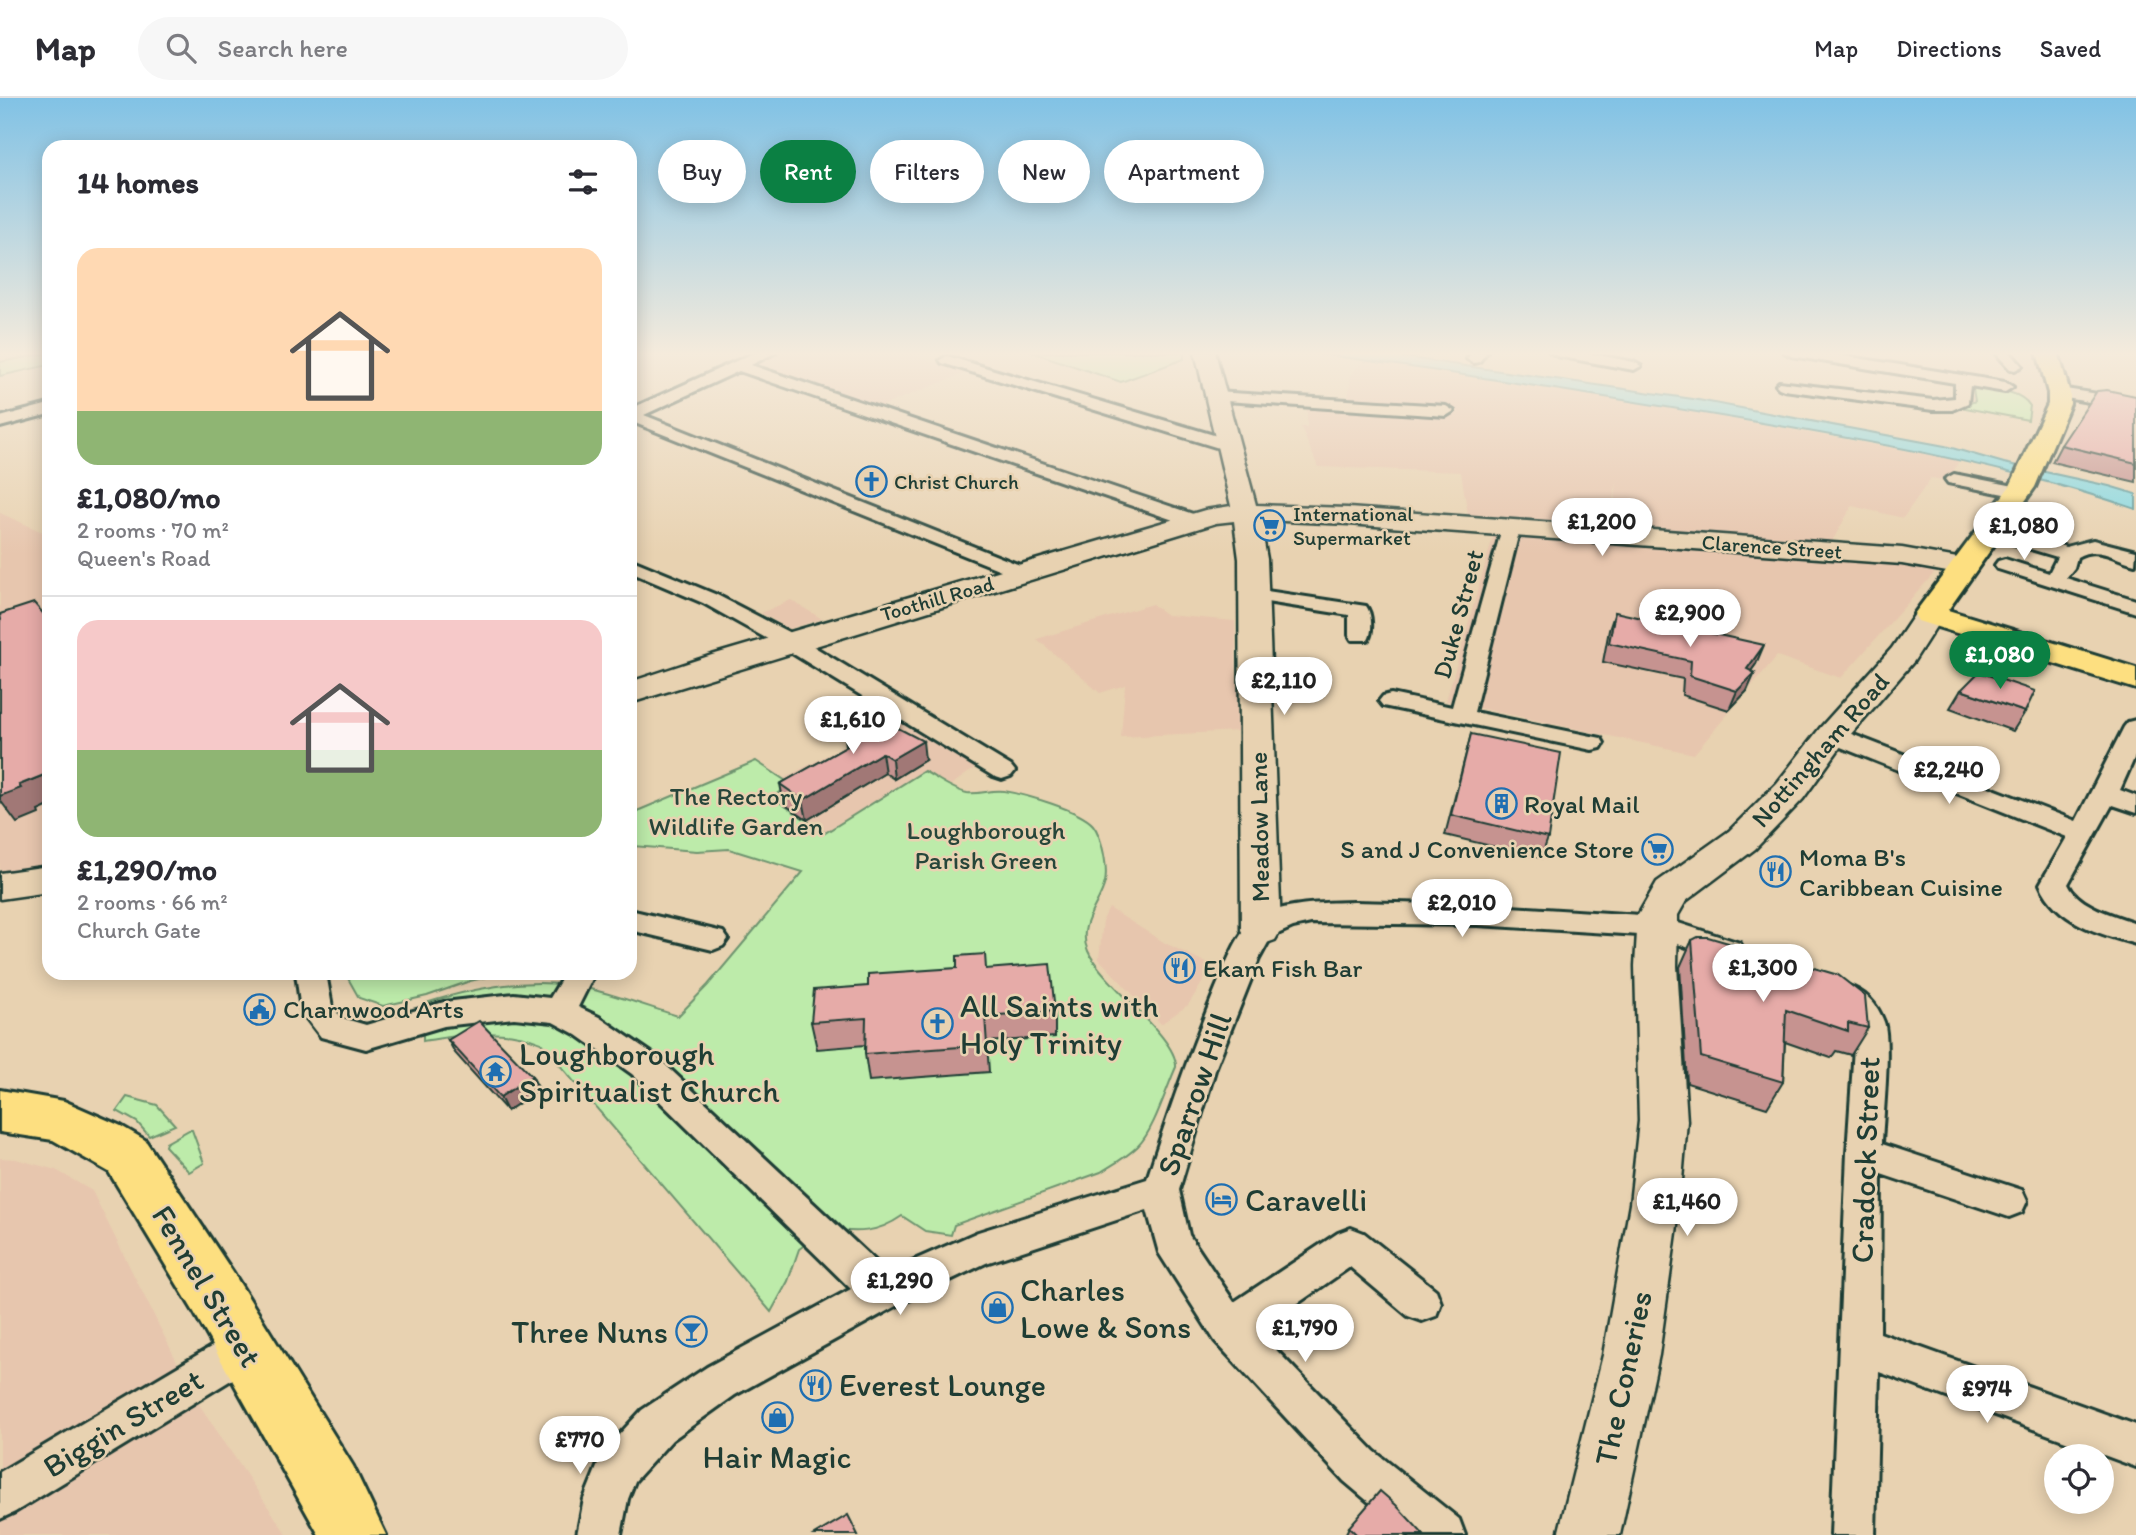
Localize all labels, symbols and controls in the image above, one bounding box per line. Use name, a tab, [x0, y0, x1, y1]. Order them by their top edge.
search box	[138, 17, 628, 80]
text: Map	[35, 29, 96, 68]
icon: search	[162, 29, 200, 67]
text: Search here	[218, 32, 348, 64]
text: Map	[1814, 34, 1858, 63]
text: Directions	[1896, 34, 2002, 63]
text: Saved	[2040, 34, 2101, 63]
chip: Buy	[658, 140, 746, 203]
chip: Rent	[760, 140, 856, 203]
chip: Filters	[870, 140, 984, 203]
chip: New	[998, 140, 1090, 203]
chip: Apartment	[1104, 140, 1264, 203]
icon: filters	[564, 163, 602, 201]
text: 14 homes	[77, 164, 199, 201]
icon: home	[277, 293, 403, 419]
church icon: Christ Church	[854, 465, 888, 499]
place label: Christ Church	[894, 469, 1019, 494]
text: £1,080/mo	[77, 479, 221, 516]
pin: £1,200	[1545, 498, 1659, 558]
place label: International Supermarket	[1293, 501, 1413, 550]
pin: £1,080	[1967, 503, 2081, 562]
text: £1,200	[1568, 507, 1636, 535]
supermarket icon: International Supermarket	[1253, 509, 1287, 543]
text: £1,080	[1989, 511, 2059, 539]
text: 2 rooms · 70 m²	[77, 516, 229, 544]
street label: Clarence Street	[1701, 529, 1843, 564]
text: Queen's Road	[77, 544, 210, 572]
street label: Duke Street	[1425, 546, 1491, 682]
street label: Toothill Road	[877, 570, 996, 627]
pin: £2,900	[1633, 589, 1747, 649]
text: £2,900	[1655, 598, 1725, 626]
pin: £1,080	[1943, 632, 2057, 691]
text: £1,080	[1965, 640, 2035, 668]
pin: £2,110	[1227, 658, 1341, 717]
icon: home	[277, 665, 403, 791]
text: £2,110	[1251, 666, 1317, 694]
street label: Nottingham Road	[1744, 666, 1896, 834]
pin: £1,610	[796, 696, 910, 756]
text: £1,610	[820, 705, 886, 733]
pin: £2,240	[1892, 746, 2006, 806]
street label: Meadow Lane	[1242, 751, 1276, 903]
text: £2,240	[1914, 755, 1984, 783]
park label: The Rectory Wildlife Garden	[649, 780, 824, 842]
building icon: Royal Mail	[1484, 787, 1518, 821]
place label: Royal Mail	[1524, 788, 1640, 820]
park label: Loughborough Parish Green	[907, 814, 1066, 876]
supermarket icon: S and J Convenience Store	[1640, 832, 1674, 866]
place label: S and J Convenience Store	[1340, 833, 1634, 865]
place label: Moma B's Caribbean Cuisine	[1799, 841, 2003, 903]
text: £1,290/mo	[77, 851, 217, 888]
restaurant icon: Moma B's Caribbean Cuisine	[1759, 855, 1793, 889]
pin: £2,010	[1405, 880, 1519, 939]
text: 2 rooms · 66 m²	[77, 888, 228, 916]
text: £2,010	[1428, 888, 1496, 916]
text: Church Gate	[77, 916, 201, 944]
pin: £1,300	[1706, 944, 1820, 1004]
restaurant icon: Ekam Fish Bar	[1163, 951, 1197, 985]
place label: Ekam Fish Bar	[1203, 952, 1363, 984]
text: £1,300	[1728, 953, 1798, 981]
place label: All Saints with Holy Trinity	[960, 987, 1159, 1062]
public building icon: Charnwood Arts	[243, 992, 277, 1026]
place label: Charnwood Arts	[283, 993, 464, 1025]
church icon: All Saints with Holy Trinity	[920, 1007, 954, 1041]
street label: Sparrow Hill	[1148, 1007, 1240, 1181]
place label: Loughborough Spiritualist Church	[519, 1035, 779, 1110]
temple icon: Loughborough Spiritualist Church	[479, 1055, 513, 1089]
street label: Cradock Street	[1842, 1056, 1888, 1264]
pin: £1,460	[1630, 1178, 1744, 1238]
place label: Caravelli	[1245, 1181, 1367, 1219]
hotel icon: Caravelli	[1205, 1183, 1239, 1217]
text: £1,460	[1653, 1187, 1721, 1215]
street label: Fennel Street	[144, 1198, 270, 1374]
pin: £1,290	[843, 1258, 957, 1317]
text: £1,290	[867, 1266, 933, 1294]
place label: Charles Lowe & Sons	[1020, 1271, 1191, 1346]
street label: The Coneries	[1586, 1287, 1660, 1469]
shop icon: Charles Lowe & Sons	[980, 1291, 1014, 1325]
pin: £1,790	[1248, 1304, 1362, 1364]
place label: Three Nuns	[511, 1313, 668, 1351]
text: £1,790	[1272, 1313, 1338, 1341]
bar icon: Three Nuns	[674, 1315, 708, 1349]
street label: Biggin Street	[36, 1360, 210, 1486]
place label: Everest Lounge	[839, 1366, 1046, 1404]
pin: £974	[1946, 1366, 2028, 1425]
restaurant icon: Everest Lounge	[799, 1368, 833, 1402]
text: £974	[1962, 1374, 2012, 1402]
shop icon: Hair Magic	[760, 1401, 794, 1435]
pin: £770	[539, 1416, 621, 1476]
text: £770	[555, 1425, 605, 1453]
place label: Hair Magic	[703, 1438, 851, 1476]
map controls	[2044, 1444, 2114, 1514]
button: locate	[2044, 1444, 2114, 1514]

